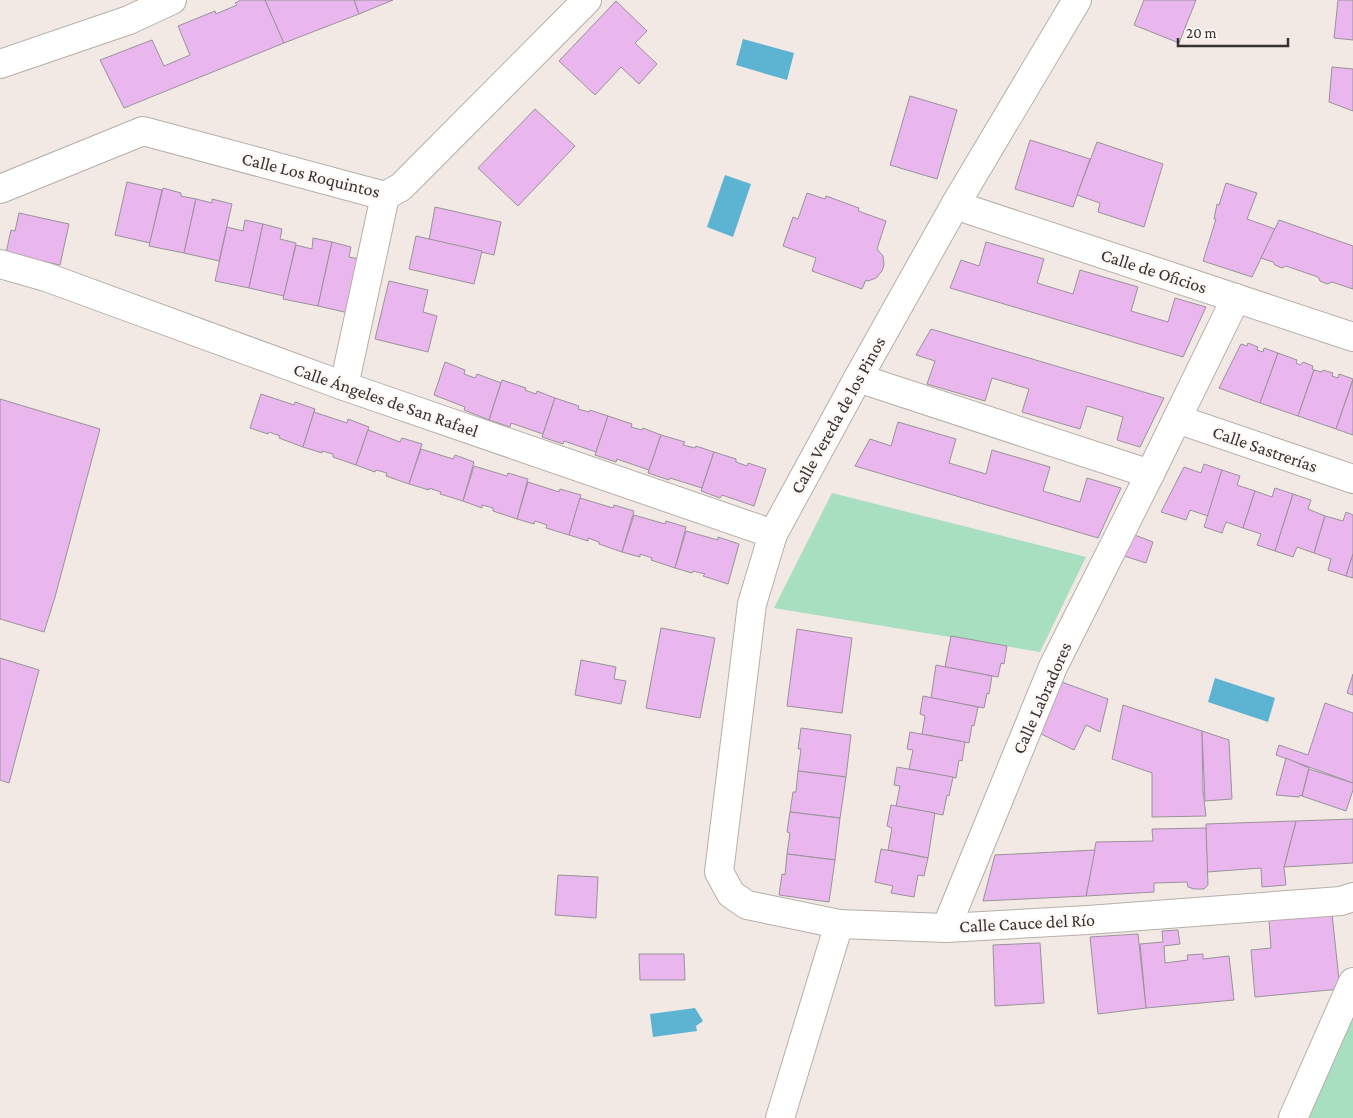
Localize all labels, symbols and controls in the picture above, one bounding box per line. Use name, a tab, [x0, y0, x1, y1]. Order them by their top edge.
scale bar	[1178, 15, 1288, 47]
text: 20 m	[1186, 25, 1217, 41]
street label: Calle Los Roquintos	[240, 148, 382, 202]
street label: Calle de Oficios	[1098, 244, 1210, 298]
street label: Calle Vereda de los Pinos	[786, 333, 890, 497]
street label: Calle Ángeles de San Rafael	[291, 359, 481, 441]
street label: Calle Sastrerías	[1210, 422, 1320, 476]
street label: Calle Labradores	[1008, 639, 1076, 757]
street label: Calle Cauce del Río	[959, 909, 1095, 937]

